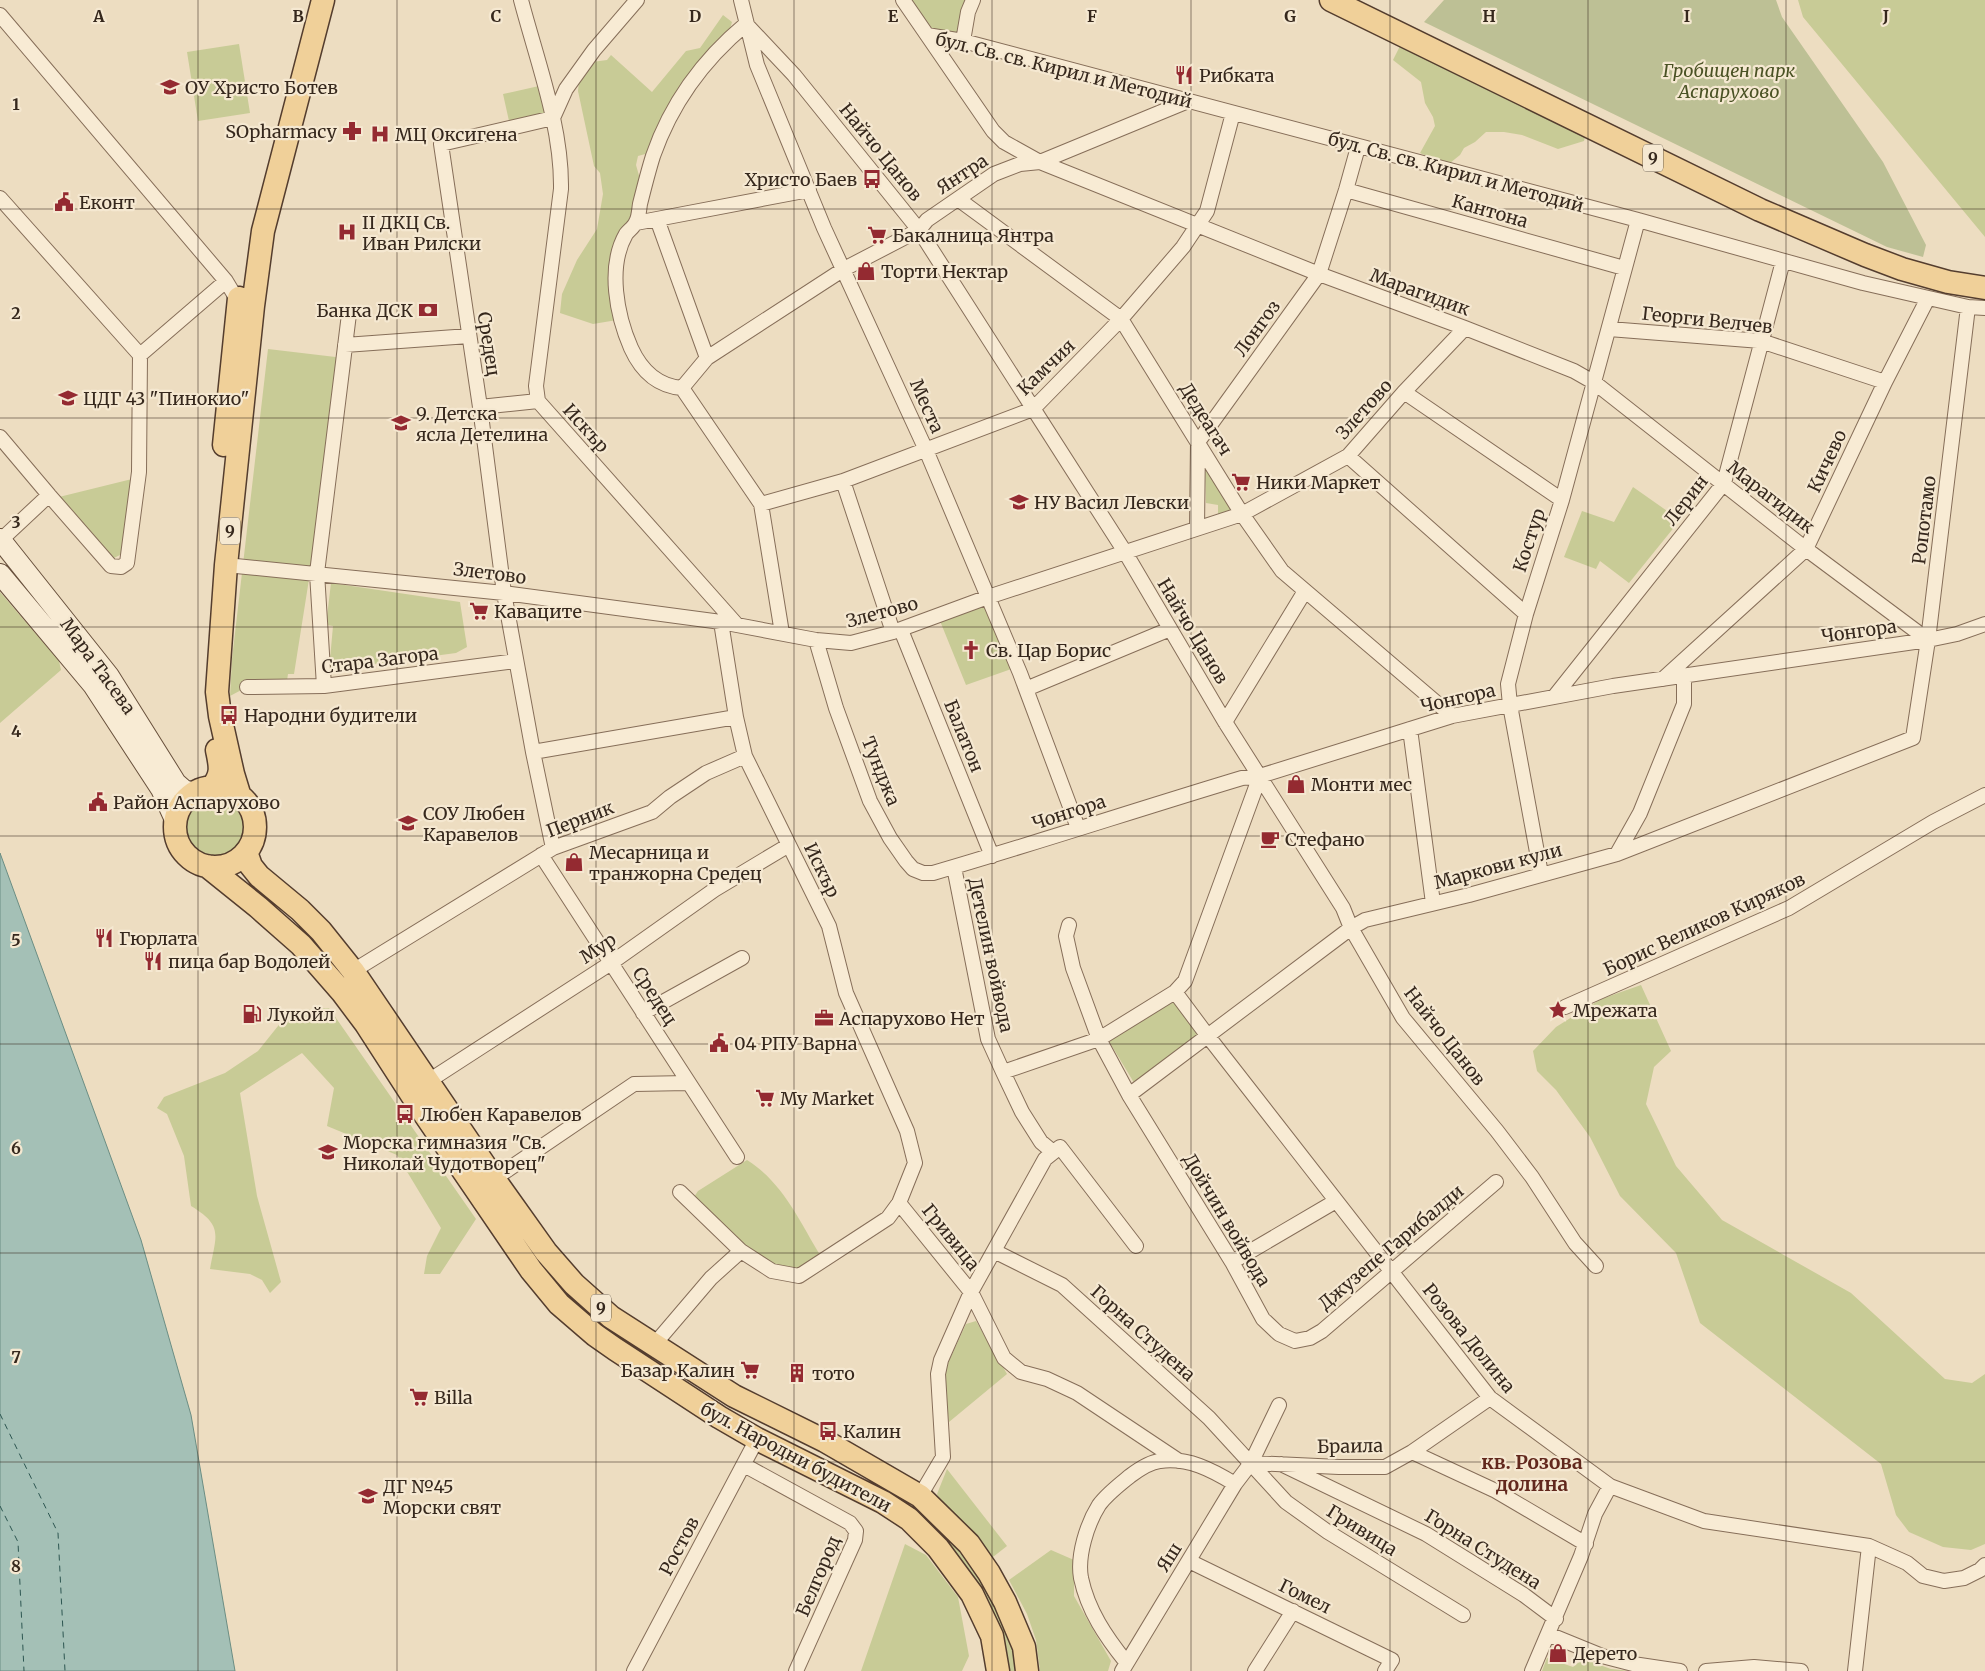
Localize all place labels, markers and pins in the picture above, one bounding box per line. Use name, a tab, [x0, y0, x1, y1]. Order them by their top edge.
restaurant icon: Рибката	[1173, 64, 1195, 86]
place label: Рибката	[1199, 64, 1275, 87]
school or university icon: ОУ Христо Ботев	[159, 76, 181, 98]
place label: ОУ Христо Ботев	[185, 76, 338, 99]
place label: SOpharmacy	[225, 120, 338, 143]
pharmacy icon: SOpharmacy	[341, 120, 363, 142]
hospital icon: МЦ Оксигена	[369, 123, 391, 145]
place label: МЦ Оксигена	[395, 123, 518, 146]
place label: Христо Баев	[744, 168, 857, 191]
bus stop icon: Христо Баев	[861, 168, 883, 190]
public building icon: Еконт	[53, 191, 75, 213]
place label: Еконт	[79, 191, 135, 214]
place label: II ДКЦ Св. Иван Рилски	[362, 211, 481, 255]
hospital icon: II ДКЦ Св. Иван Рилски	[336, 221, 358, 243]
supermarket icon: Бакалница Янтра	[866, 224, 888, 246]
place label: Бакалница Янтра	[892, 224, 1054, 247]
shop icon: Торти Нектар	[855, 260, 877, 282]
place label: Торти Нектар	[881, 260, 1008, 283]
place label: Банка ДСК	[316, 299, 413, 322]
bank icon: Банка ДСК	[417, 299, 439, 321]
school or university icon: ЦДГ 43 "Пинокио"	[57, 387, 79, 409]
place label: ЦДГ 43 "Пинокио"	[83, 387, 250, 410]
place label: 9. Детска ясла Детелина	[416, 402, 548, 446]
school or university icon: 9. Детска ясла Детелина	[390, 412, 412, 434]
supermarket icon: Ники Маркет	[1230, 471, 1252, 493]
place label: Ники Маркет	[1256, 471, 1381, 494]
school or university icon: НУ Васил Левски	[1008, 491, 1030, 513]
place label: НУ Васил Левски	[1034, 491, 1189, 514]
supermarket icon: Каваците	[468, 600, 490, 622]
place label: Каваците	[494, 600, 582, 623]
church icon: Св. Цар Борис	[960, 639, 982, 661]
place label: Св. Цар Борис	[986, 639, 1111, 662]
bus stop icon: Народни будители	[218, 704, 240, 726]
place label: Народни будители	[244, 704, 417, 727]
shop icon: Монти мес	[1285, 773, 1307, 795]
place label: Монти мес	[1311, 773, 1412, 796]
public building icon: Район Аспарухово	[87, 791, 109, 813]
place label: Район Аспарухово	[113, 791, 280, 814]
place label: СОУ Любен Каравелов	[423, 802, 525, 846]
school or university icon: СОУ Любен Каравелов	[397, 812, 419, 834]
cafe icon: Стефано	[1259, 828, 1281, 850]
place label: Стефано	[1285, 828, 1365, 851]
place label: Месарница и транжорна Средец	[589, 841, 762, 885]
shop icon: Месарница и транжорна Средец	[563, 851, 585, 873]
restaurant icon: Гюрлата	[93, 927, 115, 949]
place label: Гюрлата	[119, 927, 198, 950]
restaurant icon: пица бар Водолей	[142, 950, 164, 972]
place label: пица бар Водолей	[168, 950, 330, 973]
place icon: Мрежата	[1547, 999, 1569, 1021]
place label: Мрежата	[1573, 999, 1658, 1022]
fuel station icon: Лукойл	[241, 1003, 263, 1025]
place label: Лукойл	[267, 1003, 335, 1026]
office icon: Аспарухово Нет	[813, 1007, 835, 1029]
place label: Аспарухово Нет	[838, 1007, 985, 1030]
public building icon: 04 РПУ Варна	[708, 1032, 730, 1054]
place label: 04 РПУ Варна	[734, 1032, 858, 1055]
supermarket icon: My Market	[754, 1087, 776, 1109]
place label: My Market	[780, 1087, 874, 1110]
bus stop icon: Любен Каравелов	[394, 1103, 416, 1125]
place label: Любен Каравелов	[420, 1103, 582, 1126]
place label: Морска гимназия "Св. Николай Чудотворец"	[343, 1131, 546, 1175]
school or university icon: Морска гимназия "Св. Николай Чудотворец"	[317, 1141, 339, 1163]
place label: Базар Калин	[620, 1359, 735, 1382]
supermarket icon: Базар Калин	[739, 1359, 761, 1381]
building icon: тото	[786, 1362, 808, 1384]
place label: тото	[812, 1362, 855, 1385]
supermarket icon: Billa	[408, 1386, 430, 1408]
place label: Billa	[434, 1386, 473, 1409]
bus stop icon: Калин	[817, 1420, 839, 1442]
place label: Калин	[843, 1420, 901, 1443]
place label: ДГ №45 Морски свят	[383, 1475, 501, 1519]
school or university icon: ДГ №45 Морски свят	[357, 1485, 379, 1507]
shop icon: Дерето	[1547, 1642, 1569, 1664]
place label: Дерето	[1573, 1642, 1637, 1665]

